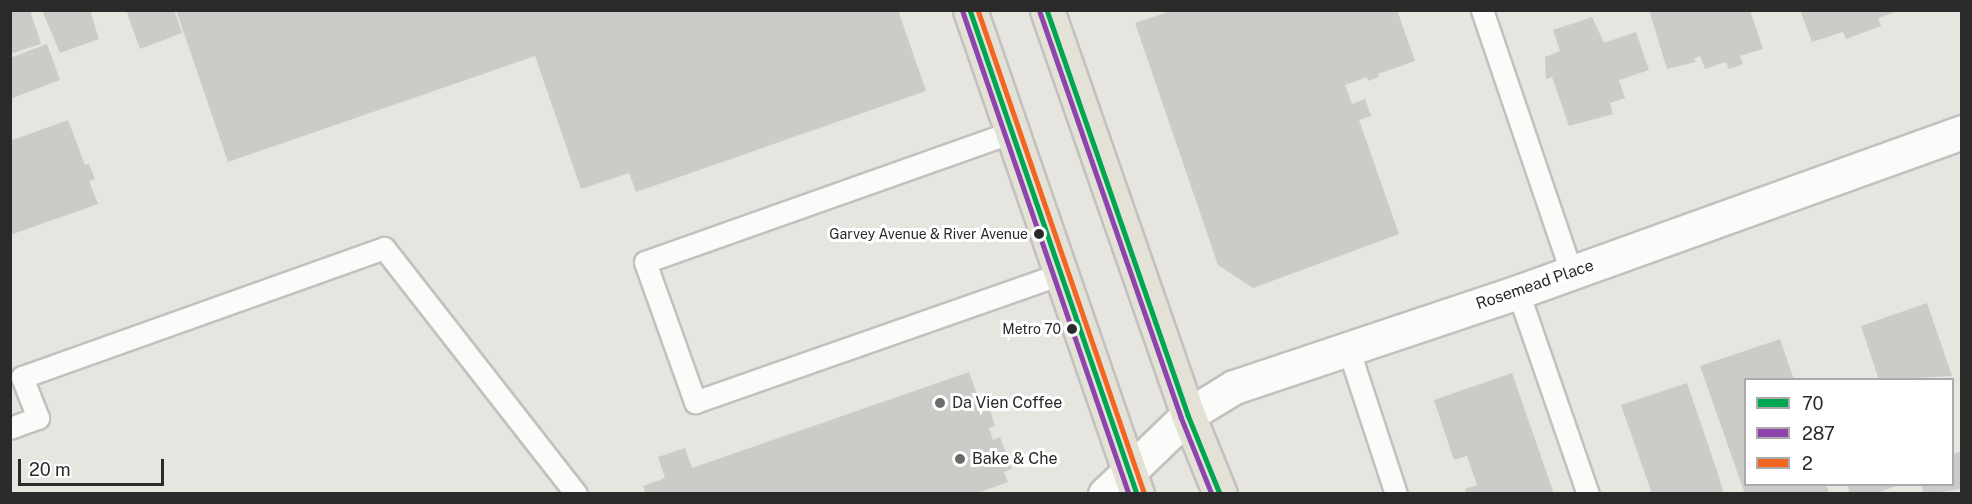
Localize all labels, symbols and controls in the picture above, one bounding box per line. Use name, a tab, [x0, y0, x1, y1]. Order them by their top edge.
place label: Garvey Avenue & River Avenue	[829, 226, 1028, 242]
marker: Garvey Avenue & River Avenue	[1033, 228, 1045, 240]
street label: Rosemead Place	[1474, 256, 1596, 314]
place label: Metro 70	[1002, 321, 1061, 337]
marker: Metro 70	[1066, 323, 1078, 335]
legend	[1744, 378, 1954, 486]
place label: Da Vien Coffee	[952, 393, 1063, 413]
text: 70	[1802, 393, 1823, 414]
marker: Da Vien Coffee	[933, 396, 947, 410]
text: 287	[1802, 423, 1835, 444]
scale bar	[21, 447, 166, 485]
place label: Bake & Che	[972, 449, 1058, 469]
marker: Bake & Che	[953, 452, 967, 466]
text: 2	[1802, 453, 1813, 474]
text: 20 m	[29, 459, 71, 480]

